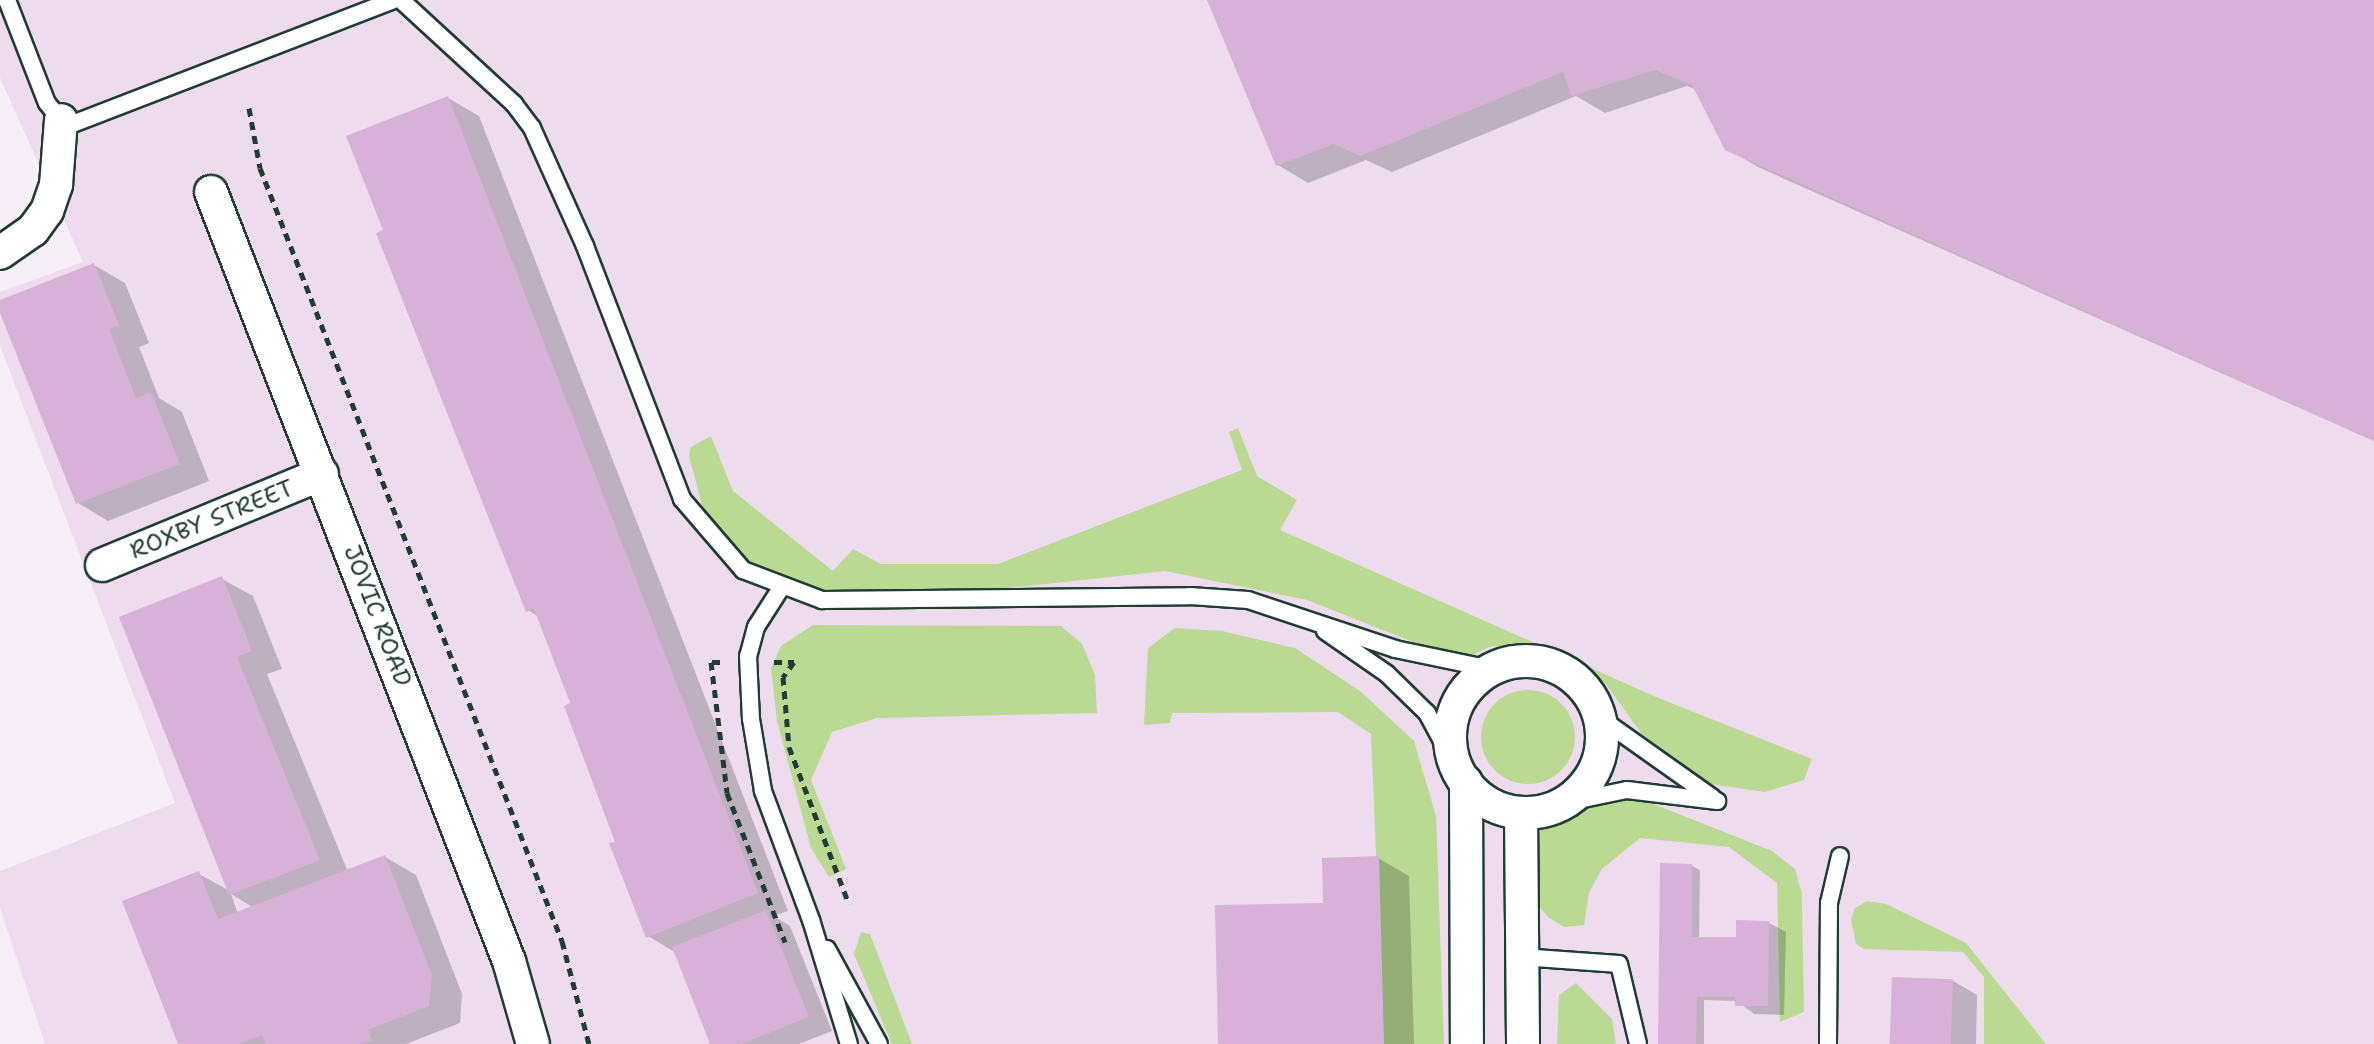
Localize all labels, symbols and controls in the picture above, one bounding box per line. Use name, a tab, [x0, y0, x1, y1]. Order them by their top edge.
street label: ROXBY STREET	[126, 474, 298, 566]
street label: JOVIC ROAD	[337, 541, 417, 691]

